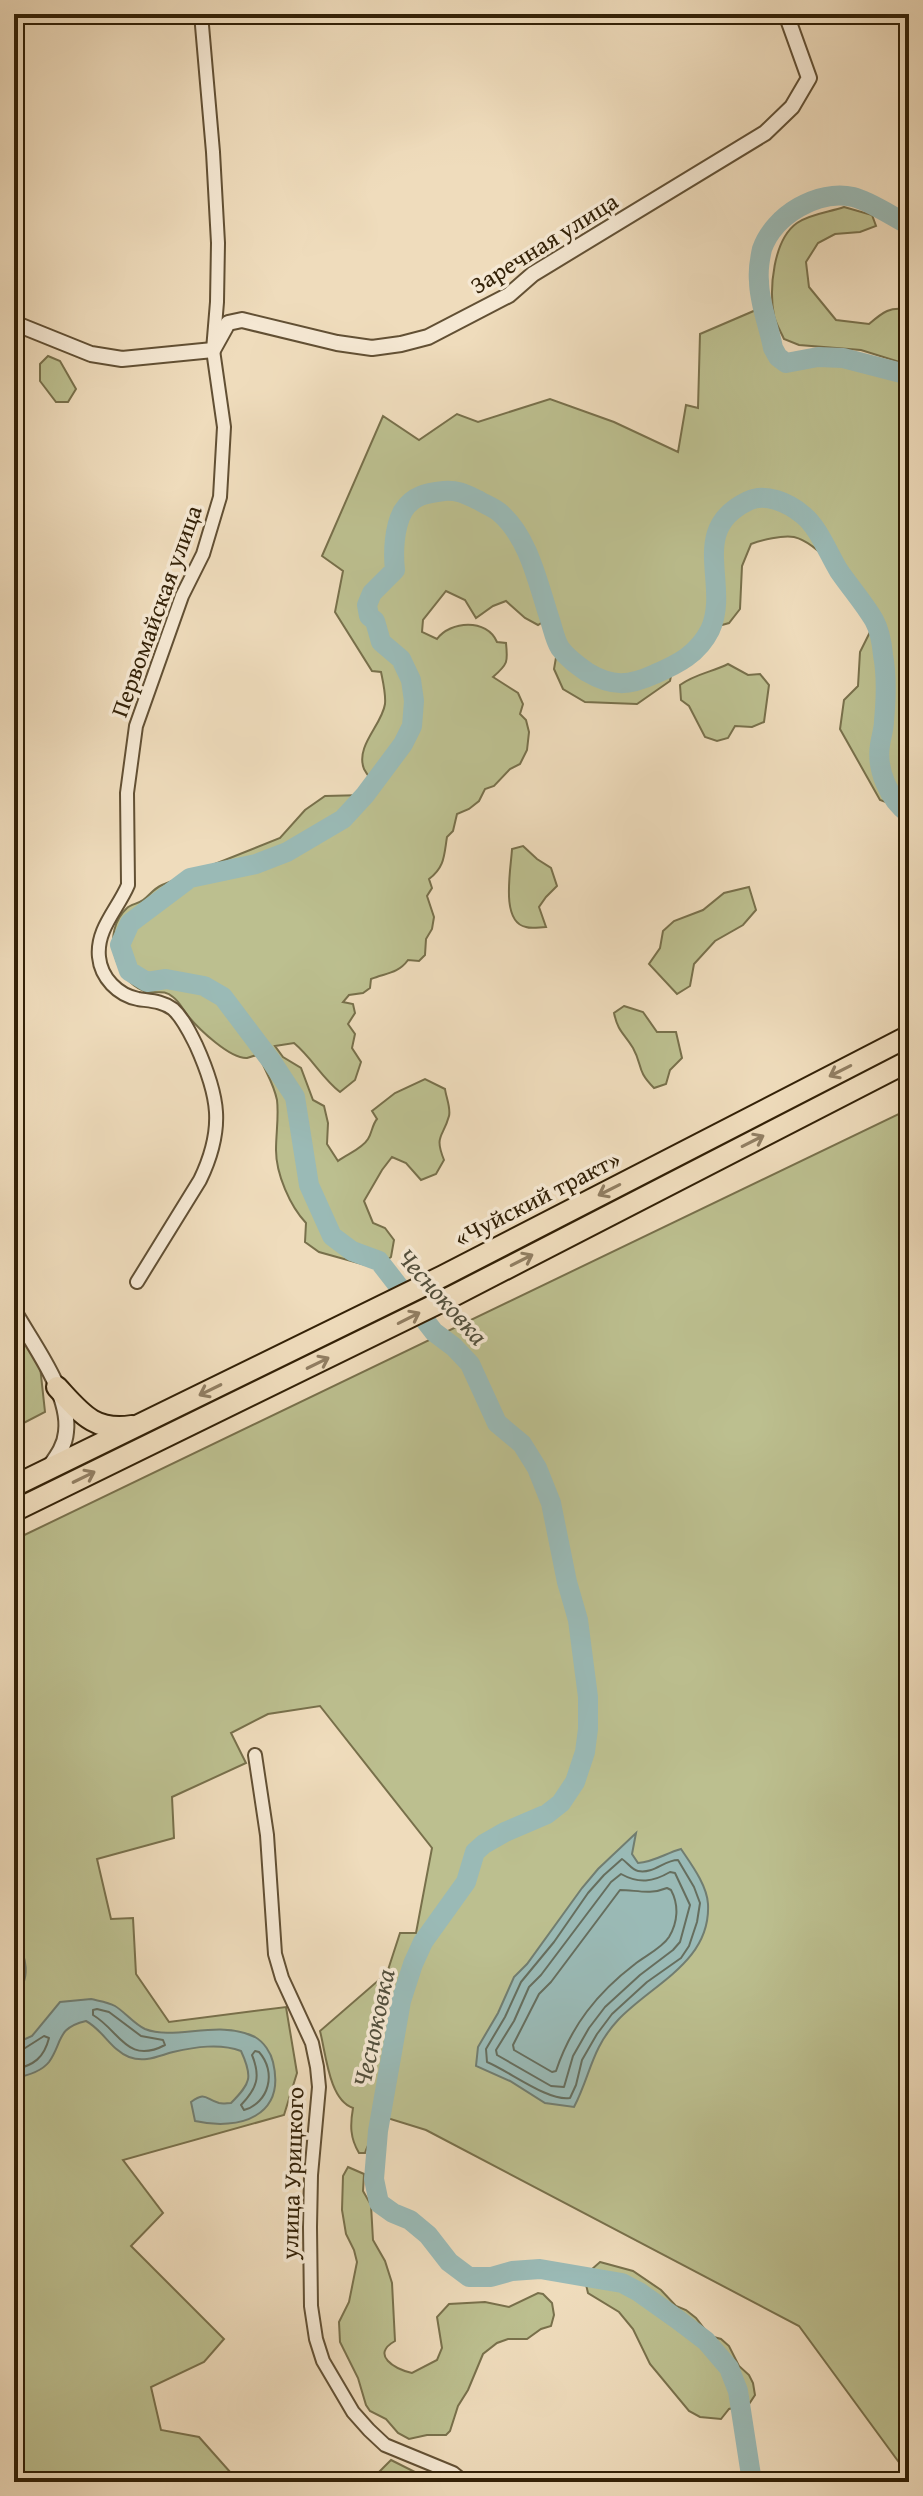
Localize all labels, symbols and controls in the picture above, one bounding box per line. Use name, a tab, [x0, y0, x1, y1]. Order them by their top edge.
street label: Заречная улица	[463, 183, 625, 302]
street label: Первомайская улица	[101, 500, 211, 722]
one-way arrow	[828, 1064, 852, 1080]
one-way arrow	[741, 1133, 765, 1148]
street label: «Чуйский тракт»	[448, 1141, 626, 1255]
one-way arrow	[597, 1183, 621, 1199]
water label: Чесноковка	[388, 1238, 498, 1354]
one-way arrow	[510, 1252, 534, 1268]
one-way arrow	[396, 1310, 420, 1325]
one-way arrow	[306, 1355, 330, 1370]
one-way arrow	[199, 1384, 222, 1399]
one-way arrow	[72, 1468, 96, 1484]
water label: Чесноковка	[341, 1965, 405, 2091]
street label: улица Урицкого	[271, 2086, 313, 2261]

